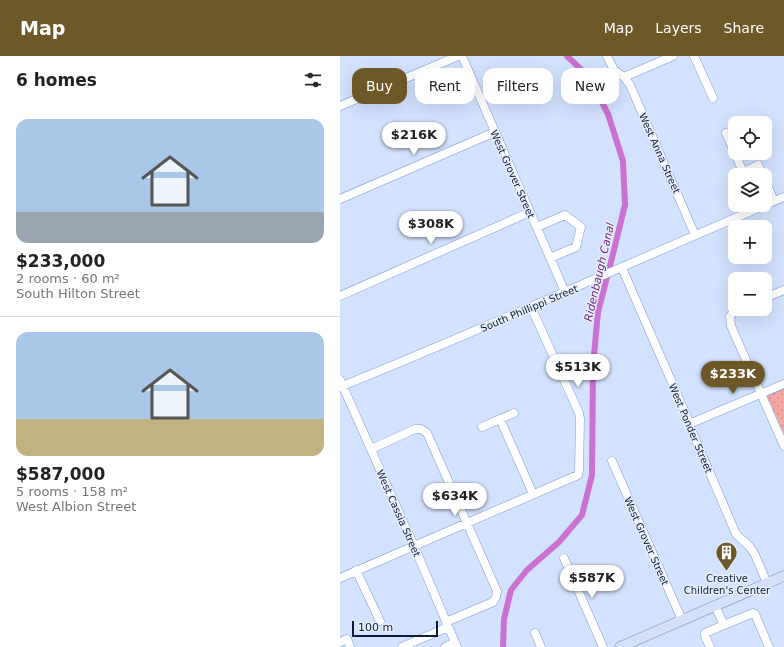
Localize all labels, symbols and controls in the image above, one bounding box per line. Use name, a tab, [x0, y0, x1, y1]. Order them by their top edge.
text: Map	[20, 17, 65, 39]
text: Map	[604, 20, 633, 36]
text: Layers	[655, 20, 702, 36]
text: Share	[724, 20, 764, 36]
chip: Buy	[352, 68, 407, 104]
chip: Rent	[415, 68, 475, 104]
chip: Filters	[483, 68, 553, 104]
chip: New	[561, 68, 619, 104]
icon: filters	[302, 69, 324, 91]
text: 6 homes	[16, 70, 97, 90]
street label: West Anna Street	[637, 111, 682, 195]
map controls	[728, 116, 772, 316]
button: locate	[728, 116, 772, 160]
pin: $216K	[386, 122, 442, 156]
text: $216K	[391, 127, 437, 142]
street label: West Grover Street	[488, 128, 537, 220]
icon: home	[134, 145, 206, 217]
button: layers	[728, 168, 772, 212]
pin: $308K	[403, 211, 459, 245]
text: $308K	[408, 216, 454, 231]
button: +	[728, 220, 772, 264]
water label: Ridenbaugh Canal	[582, 222, 617, 323]
text: $233,000	[16, 251, 105, 271]
text: 2 rooms · 60 m²	[16, 271, 120, 286]
button: −	[728, 272, 772, 316]
street label: South Phillippi Street	[479, 283, 580, 334]
text: South Hilton Street	[16, 286, 140, 301]
pin: $513K	[550, 354, 606, 388]
icon: home	[134, 358, 206, 430]
text: $513K	[555, 359, 601, 374]
pin: $233K	[705, 361, 761, 395]
text: $233K	[710, 366, 756, 381]
street label: West Ponder Street	[667, 382, 714, 475]
text: $587,000	[16, 464, 105, 484]
street label: West Cassia Street	[374, 468, 423, 558]
pin: $634K	[427, 483, 483, 517]
text: 5 rooms · 158 m²	[16, 484, 128, 499]
text: $634K	[432, 488, 478, 503]
street label: West Grover Street	[622, 495, 671, 587]
text: West Albion Street	[16, 499, 136, 514]
building icon: Creative Children's Center	[714, 539, 740, 572]
pin: $587K	[564, 565, 620, 599]
text: $587K	[569, 570, 615, 585]
place label: Creative Children's Center	[684, 573, 771, 596]
scale bar	[352, 619, 438, 638]
text: 100 m	[358, 621, 393, 634]

